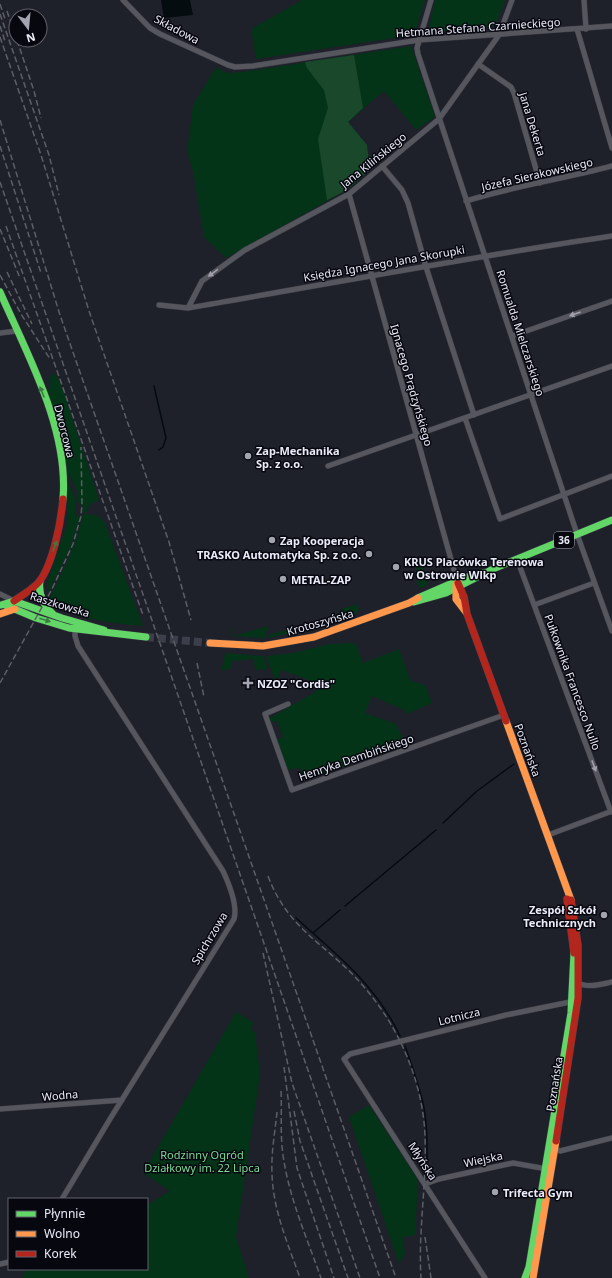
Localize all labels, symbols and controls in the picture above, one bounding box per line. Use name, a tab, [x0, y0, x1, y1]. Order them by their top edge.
north arrow	[8, 8, 48, 48]
street label: Składowa	[152, 11, 202, 47]
street label: Hetmana Stefana Czarnieckiego	[395, 14, 561, 40]
text: N	[25, 30, 37, 47]
street label: Jana Dekerta	[516, 89, 550, 158]
street label: Jana Kilińskiego	[336, 129, 409, 192]
street label: Józefa Sierakowskiego	[479, 154, 594, 194]
street label: Księdza Ignacego Jana Skorupki	[302, 241, 466, 285]
street label: Romualda Mielczarskiego	[493, 268, 549, 398]
one-way arrow	[208, 269, 219, 277]
one-way arrow	[569, 311, 581, 317]
street label: Ignacego Prądzyńskiego	[387, 322, 437, 448]
one-way arrow	[39, 385, 45, 397]
street label: Dworcowa	[51, 403, 79, 459]
place label: Zap-Mechanika Sp. z o.o.	[256, 443, 340, 471]
marker: Zap-Mechanika Sp. z o.o.	[243, 451, 253, 461]
road number: 36	[554, 532, 574, 548]
place label: Zap Kooperacja	[280, 533, 364, 548]
marker: Zap Kooperacja	[267, 535, 277, 545]
one-way arrow	[53, 539, 59, 551]
place label: TRASKO Automatyka Sp. z o.o.	[197, 547, 361, 562]
marker: TRASKO Automatyka Sp. z o.o.	[364, 549, 374, 559]
place label: KRUS Placówka Terenowa w Ostrowie Wlkp	[404, 554, 544, 582]
marker: KRUS Placówka Terenowa w Ostrowie Wlkp	[391, 562, 401, 572]
place label: METAL-ZAP	[291, 572, 351, 587]
marker: METAL-ZAP	[278, 574, 288, 584]
street label: Raszkowska	[28, 588, 92, 620]
street label: Krotoszyńska	[285, 605, 355, 639]
street label: Pułkownika Francesco Nullo	[541, 612, 605, 752]
one-way arrow	[39, 617, 51, 623]
place label: NZOZ "Cordis"	[257, 676, 335, 691]
marker: NZOZ "Cordis"	[242, 677, 254, 689]
street label: Poznańska	[511, 721, 545, 779]
street label: Henryka Dembińskiego	[296, 730, 416, 784]
one-way arrow	[591, 760, 597, 772]
place label: Zespół Szkół Technicznych	[523, 902, 597, 930]
street label: Spichrzowa	[187, 909, 231, 967]
marker: Zespół Szkół Technicznych	[599, 910, 609, 920]
street label: Lotnicza	[436, 1004, 482, 1028]
street label: Poznańska	[542, 1055, 566, 1113]
street label: Wodna	[41, 1086, 79, 1104]
street label: Młyńska	[405, 1139, 441, 1183]
park label: Rodzinny Ogród Działkowy im. 22 Lipca	[144, 1147, 260, 1175]
street label: Wiejska	[462, 1148, 504, 1170]
place label: Trifecta Gym	[503, 1185, 573, 1200]
marker: Trifecta Gym	[490, 1187, 500, 1197]
legend	[8, 1198, 148, 1270]
text: Płynnie	[44, 1205, 85, 1222]
text: Wolno	[44, 1225, 80, 1242]
text: Korek	[44, 1245, 77, 1262]

